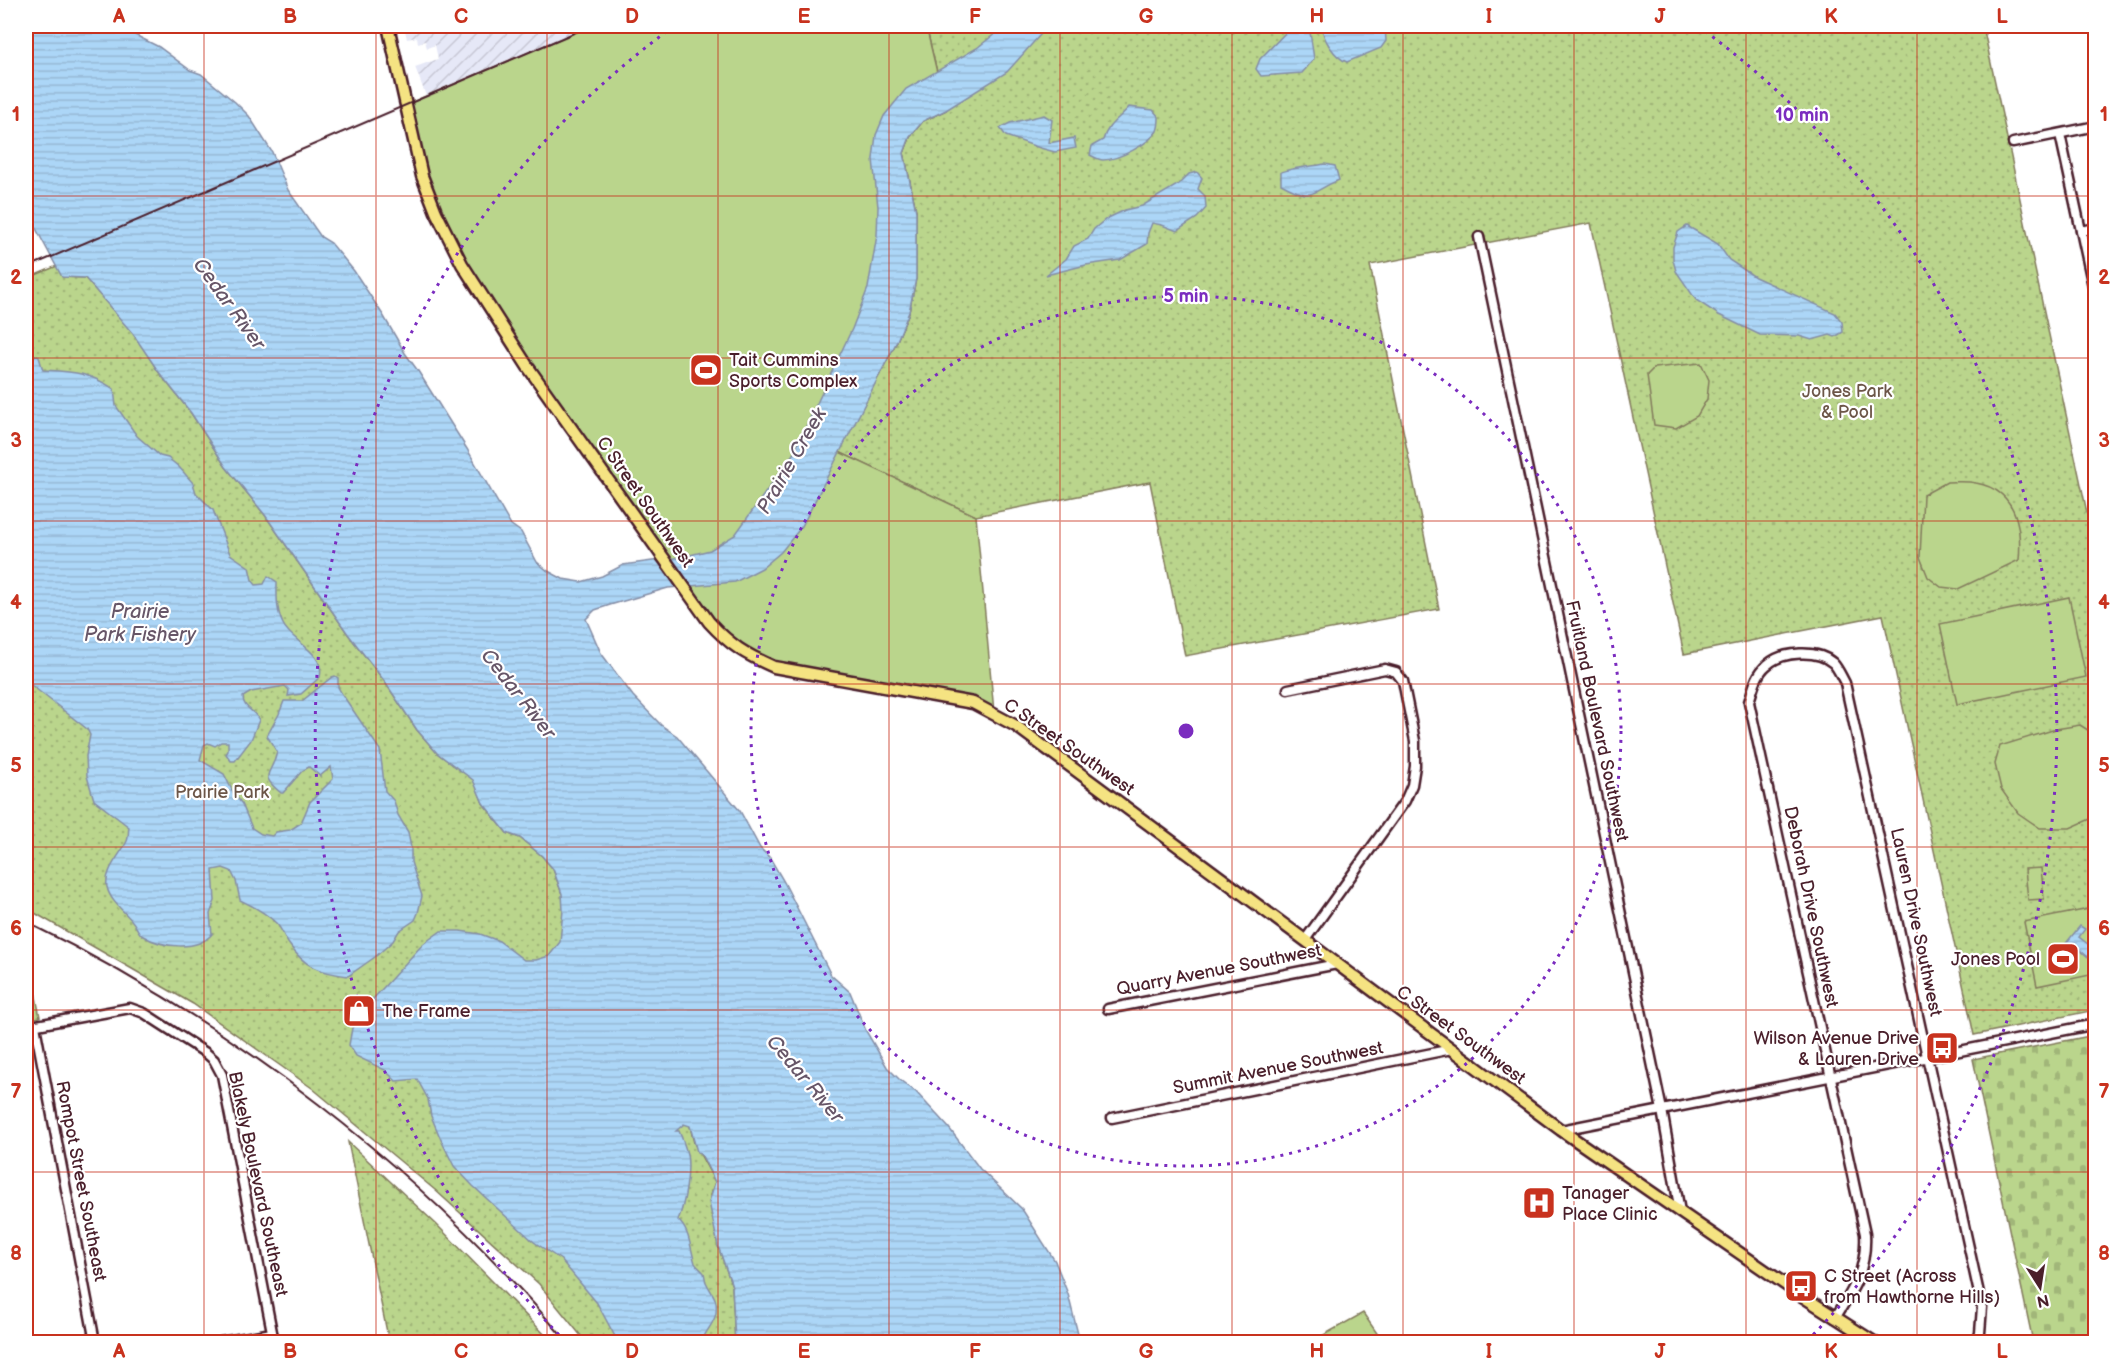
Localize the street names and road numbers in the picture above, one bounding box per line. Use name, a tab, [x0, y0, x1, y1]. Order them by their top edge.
street label: C Street Southwest	[592, 433, 698, 572]
street label: Fruitland Boulevard Southwest	[1561, 598, 1633, 844]
street label: C Street Southwest	[1000, 694, 1139, 800]
street label: Deborah Drive Southwest	[1779, 804, 1843, 1010]
street label: Lauren Drive Southwest	[1886, 826, 1946, 1019]
street label: Quarry Avenue Southwest	[1115, 940, 1324, 1000]
street label: C Street Southwest	[1392, 981, 1530, 1089]
street label: Summit Avenue Southwest	[1171, 1037, 1385, 1099]
street label: Blakely Boulevard Southeast	[224, 1070, 292, 1299]
street label: Rompot Street Southeast	[51, 1079, 111, 1284]

